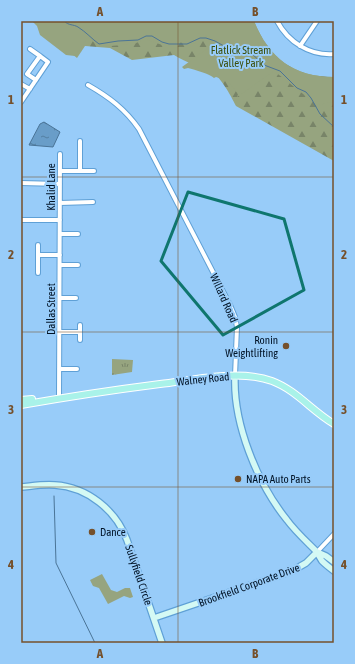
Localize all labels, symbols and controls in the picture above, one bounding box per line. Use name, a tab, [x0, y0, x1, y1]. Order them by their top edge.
text: A	[96, 4, 104, 19]
text: B	[252, 4, 259, 19]
park label: Flatlick Stream Valley Park	[211, 44, 271, 69]
text: 1	[8, 92, 14, 107]
text: 1	[341, 92, 347, 107]
street label: Khalid Lane	[45, 163, 57, 211]
text: 2	[8, 247, 14, 262]
text: 2	[341, 247, 347, 262]
street label: Willard Road	[208, 272, 240, 324]
street label: Dallas Street	[45, 283, 57, 335]
place label: Ronin Weightlifting	[225, 334, 278, 359]
marker: Ronin Weightlifting	[281, 341, 291, 351]
street label: Walney Road	[176, 370, 230, 388]
text: 3	[8, 402, 14, 417]
text: 3	[341, 402, 347, 417]
place label: NAPA Auto Parts	[246, 473, 311, 485]
marker: NAPA Auto Parts	[233, 474, 243, 484]
place label: Dance	[100, 526, 126, 538]
marker: Dance	[87, 527, 97, 537]
street label: Sullyfield Circle	[123, 543, 155, 607]
text: 4	[7, 557, 14, 572]
text: 4	[340, 557, 347, 572]
street label: Brookfield Corporate Drive	[197, 561, 301, 609]
text: A	[96, 646, 104, 661]
text: B	[252, 646, 259, 661]

